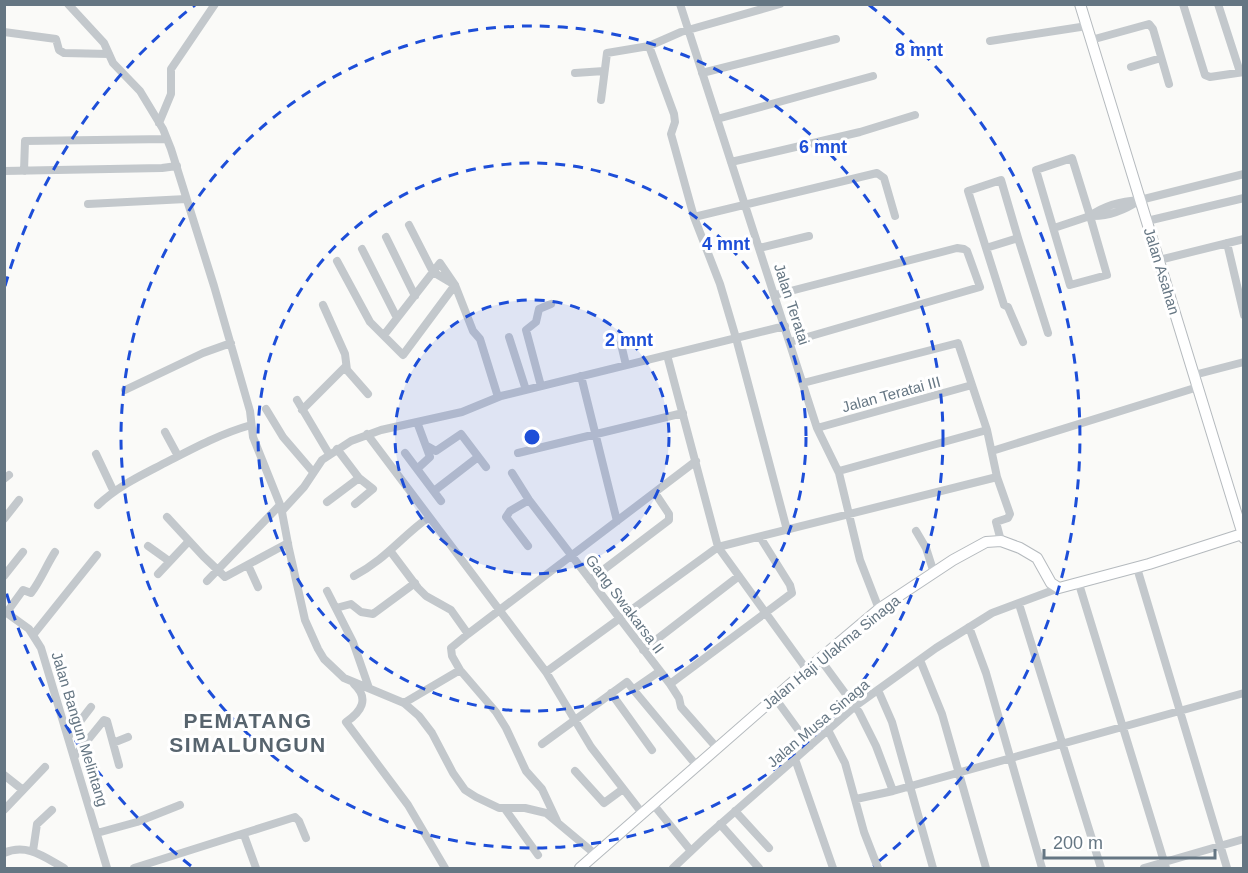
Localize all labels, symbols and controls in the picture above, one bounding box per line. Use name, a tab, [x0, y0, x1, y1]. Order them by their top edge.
text: 8 mnt	[895, 40, 943, 60]
text: 6 mnt	[799, 137, 847, 157]
street label: Jalan Asahan	[1141, 225, 1183, 317]
text: 4 mnt	[702, 234, 750, 254]
street label: Jalan Teratai	[771, 261, 813, 347]
text: 2 mnt	[605, 330, 653, 350]
street label: Jalan Teratai III	[840, 373, 942, 415]
centre of rings	[522, 427, 542, 447]
street label: Gang Swakarsa II	[582, 551, 668, 657]
street label: Jalan Haji Ulakma Sinaga	[759, 591, 904, 713]
street label: Jalan Bangun Melintang	[48, 650, 112, 808]
street label: Jalan Musa Sinaga	[764, 675, 873, 771]
district label: PEMATANG SIMALUNGUN	[169, 709, 327, 756]
scale bar	[1044, 822, 1215, 860]
text: 200 m	[1053, 833, 1103, 853]

